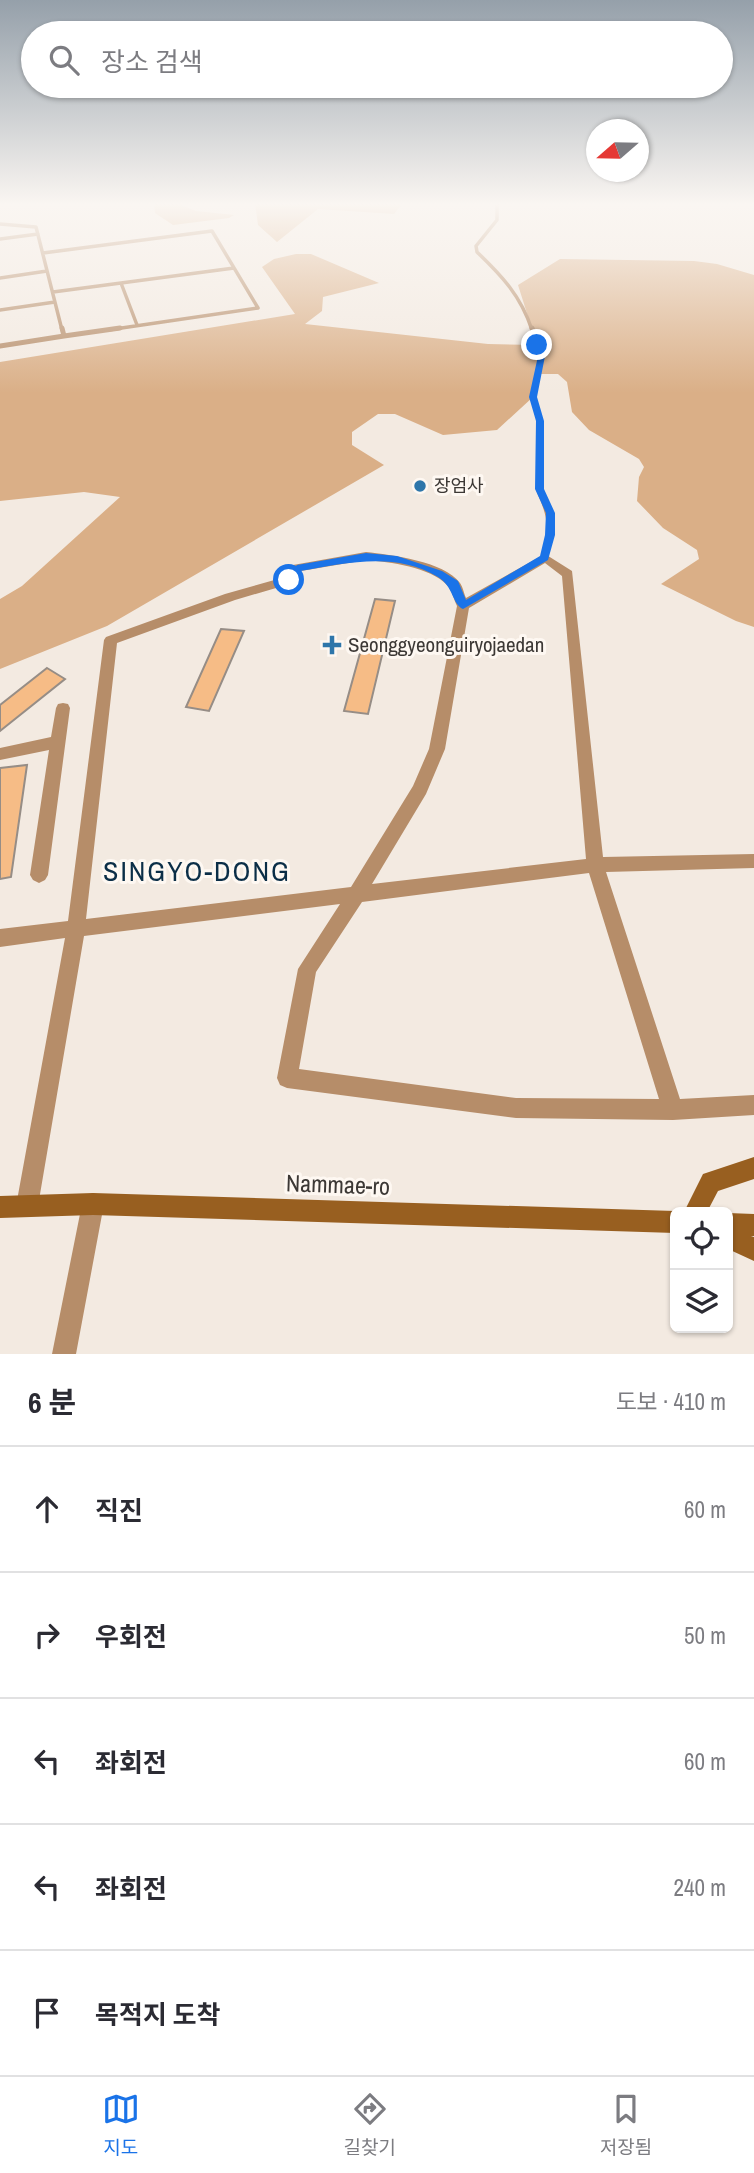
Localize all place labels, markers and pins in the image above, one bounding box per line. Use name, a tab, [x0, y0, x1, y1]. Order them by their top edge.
place label: 장엄사	[434, 473, 484, 498]
marker: 장엄사	[412, 478, 428, 494]
place label: Seonggyeonguiryojaedan	[348, 630, 544, 659]
marker: Seonggyeonguiryojaedan	[322, 635, 342, 655]

